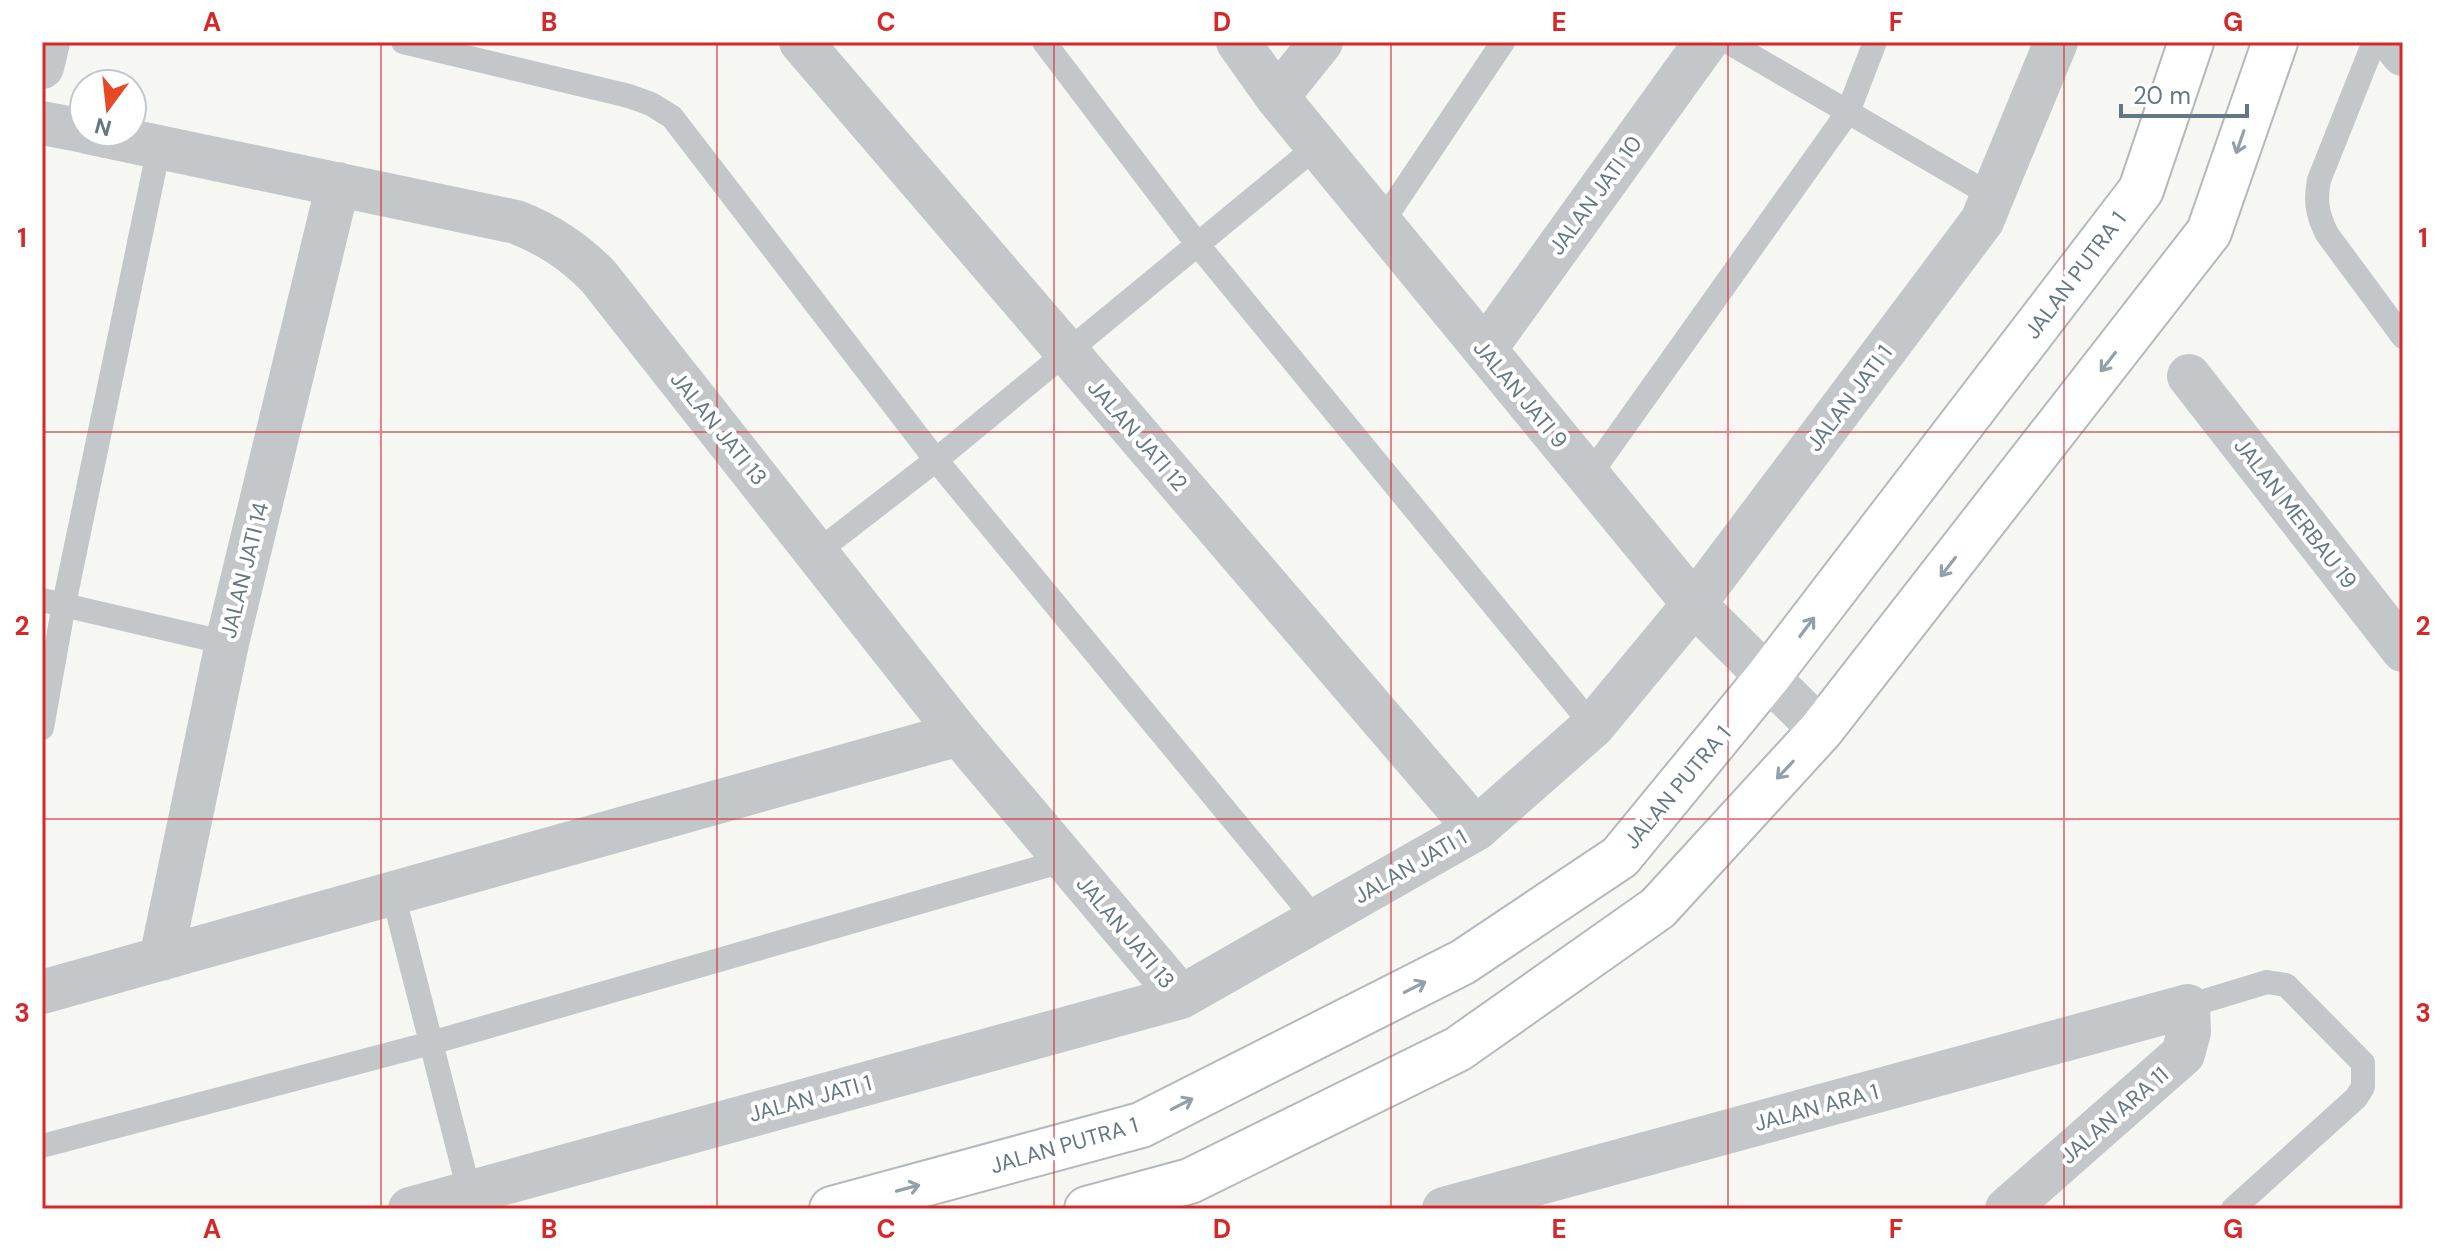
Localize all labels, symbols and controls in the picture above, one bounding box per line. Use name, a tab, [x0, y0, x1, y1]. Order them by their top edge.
text: A	[203, 5, 221, 39]
text: B	[541, 5, 557, 39]
text: C	[876, 5, 896, 39]
text: D	[1213, 5, 1231, 39]
text: E	[1551, 5, 1567, 39]
text: F	[1889, 5, 1903, 39]
text: G	[2223, 5, 2243, 39]
north arrow	[68, 68, 148, 148]
scale bar	[2121, 68, 2247, 118]
text: 20 m	[2133, 80, 2191, 111]
text: N	[91, 111, 114, 143]
one-way arrow	[2232, 129, 2246, 154]
street label: JALAN JATI 10	[1542, 130, 1648, 261]
street label: JALAN PUTRA 1	[2018, 206, 2133, 345]
text: 1	[17, 221, 27, 255]
text: 1	[2418, 221, 2428, 255]
street label: JALAN JATI 9	[1467, 334, 1574, 454]
street label: JALAN JATI 1	[1800, 339, 1899, 457]
one-way arrow	[2099, 351, 2116, 372]
street label: JALAN JATI 13	[664, 365, 774, 491]
street label: JALAN JATI 12	[1081, 374, 1194, 497]
street label: JALAN MERBAU 19	[2228, 432, 2364, 595]
street label: JALAN JATI 14	[214, 499, 275, 641]
one-way arrow	[1940, 556, 1957, 577]
text: 2	[14, 609, 30, 643]
text: 2	[2415, 609, 2431, 643]
one-way arrow	[1798, 616, 1815, 638]
street label: JALAN PUTRA 1	[1617, 720, 1737, 855]
one-way arrow	[1776, 760, 1795, 780]
street label: JALAN JATI 1	[1349, 822, 1472, 910]
street label: JALAN JATI 13	[1070, 870, 1181, 995]
one-way arrow	[1402, 979, 1426, 994]
text: 3	[14, 996, 30, 1030]
text: 3	[2415, 996, 2431, 1030]
street label: JALAN ARA 11	[2054, 1060, 2174, 1170]
street label: JALAN JATI 1	[746, 1068, 875, 1129]
street label: JALAN ARA 1	[1751, 1077, 1881, 1138]
one-way arrow	[1170, 1095, 1194, 1111]
street label: JALAN PUTRA 1	[987, 1111, 1141, 1180]
one-way arrow	[894, 1180, 920, 1195]
text: A	[203, 1212, 221, 1246]
text: B	[541, 1212, 557, 1246]
text: C	[876, 1212, 896, 1246]
text: D	[1213, 1212, 1231, 1246]
text: E	[1551, 1212, 1567, 1246]
text: F	[1889, 1212, 1903, 1246]
text: G	[2223, 1212, 2243, 1246]

